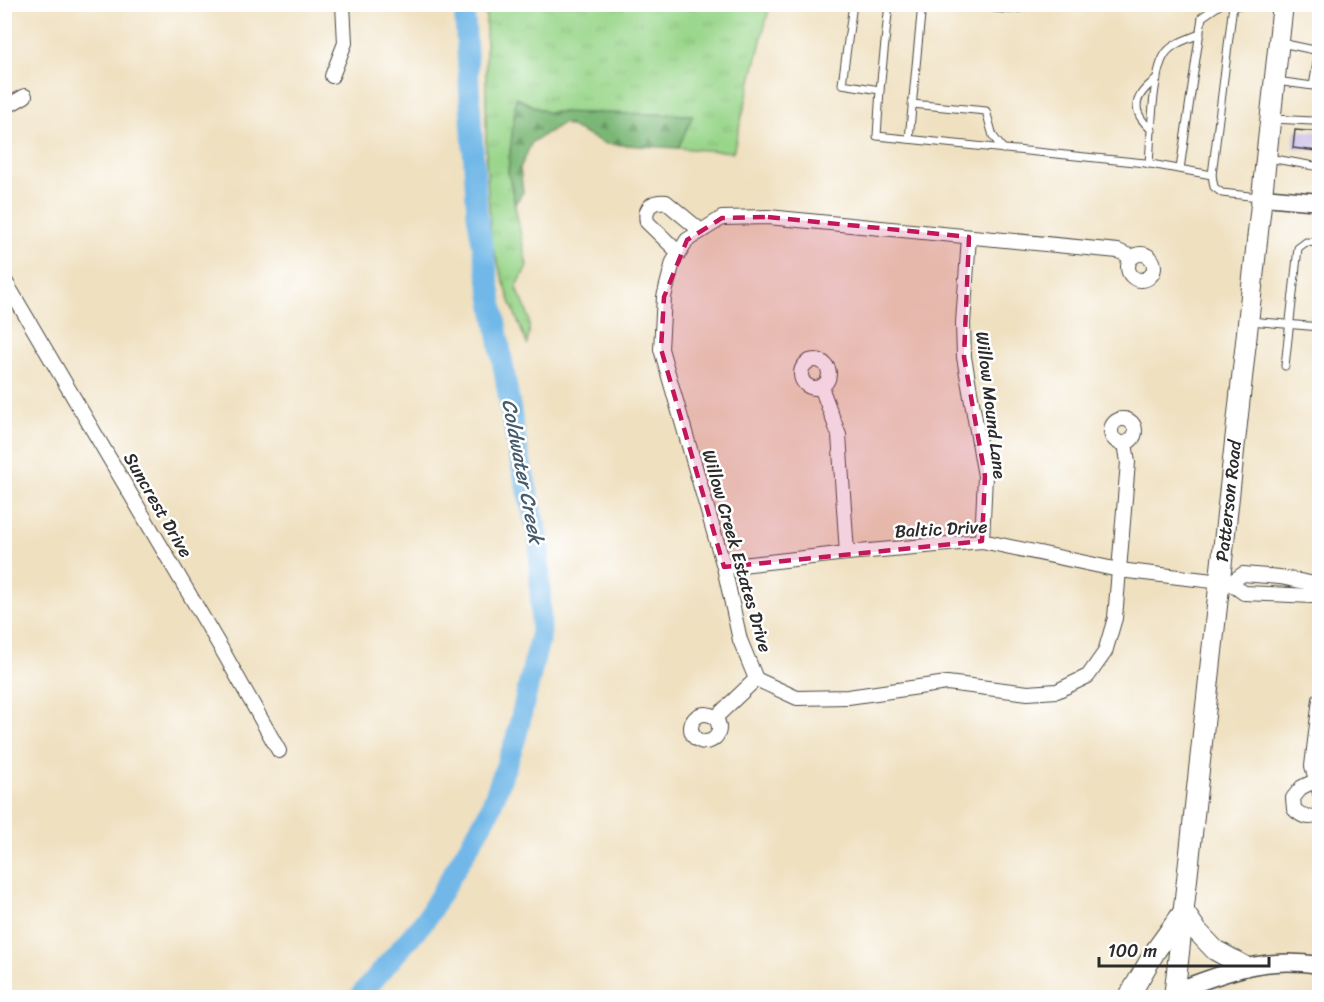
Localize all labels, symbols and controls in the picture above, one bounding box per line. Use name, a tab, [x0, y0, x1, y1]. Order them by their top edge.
street label: Willow Mound Lane	[966, 329, 1016, 481]
water label: Coldwater Creek	[491, 396, 554, 549]
street label: Patterson Road	[1206, 437, 1251, 563]
street label: Suncrest Drive	[115, 446, 201, 564]
street label: Willow Creek Estates Drive	[693, 446, 781, 656]
street label: Baltic Drive	[894, 511, 988, 547]
scale bar	[1099, 930, 1268, 968]
text: 100 m	[1108, 935, 1157, 967]

